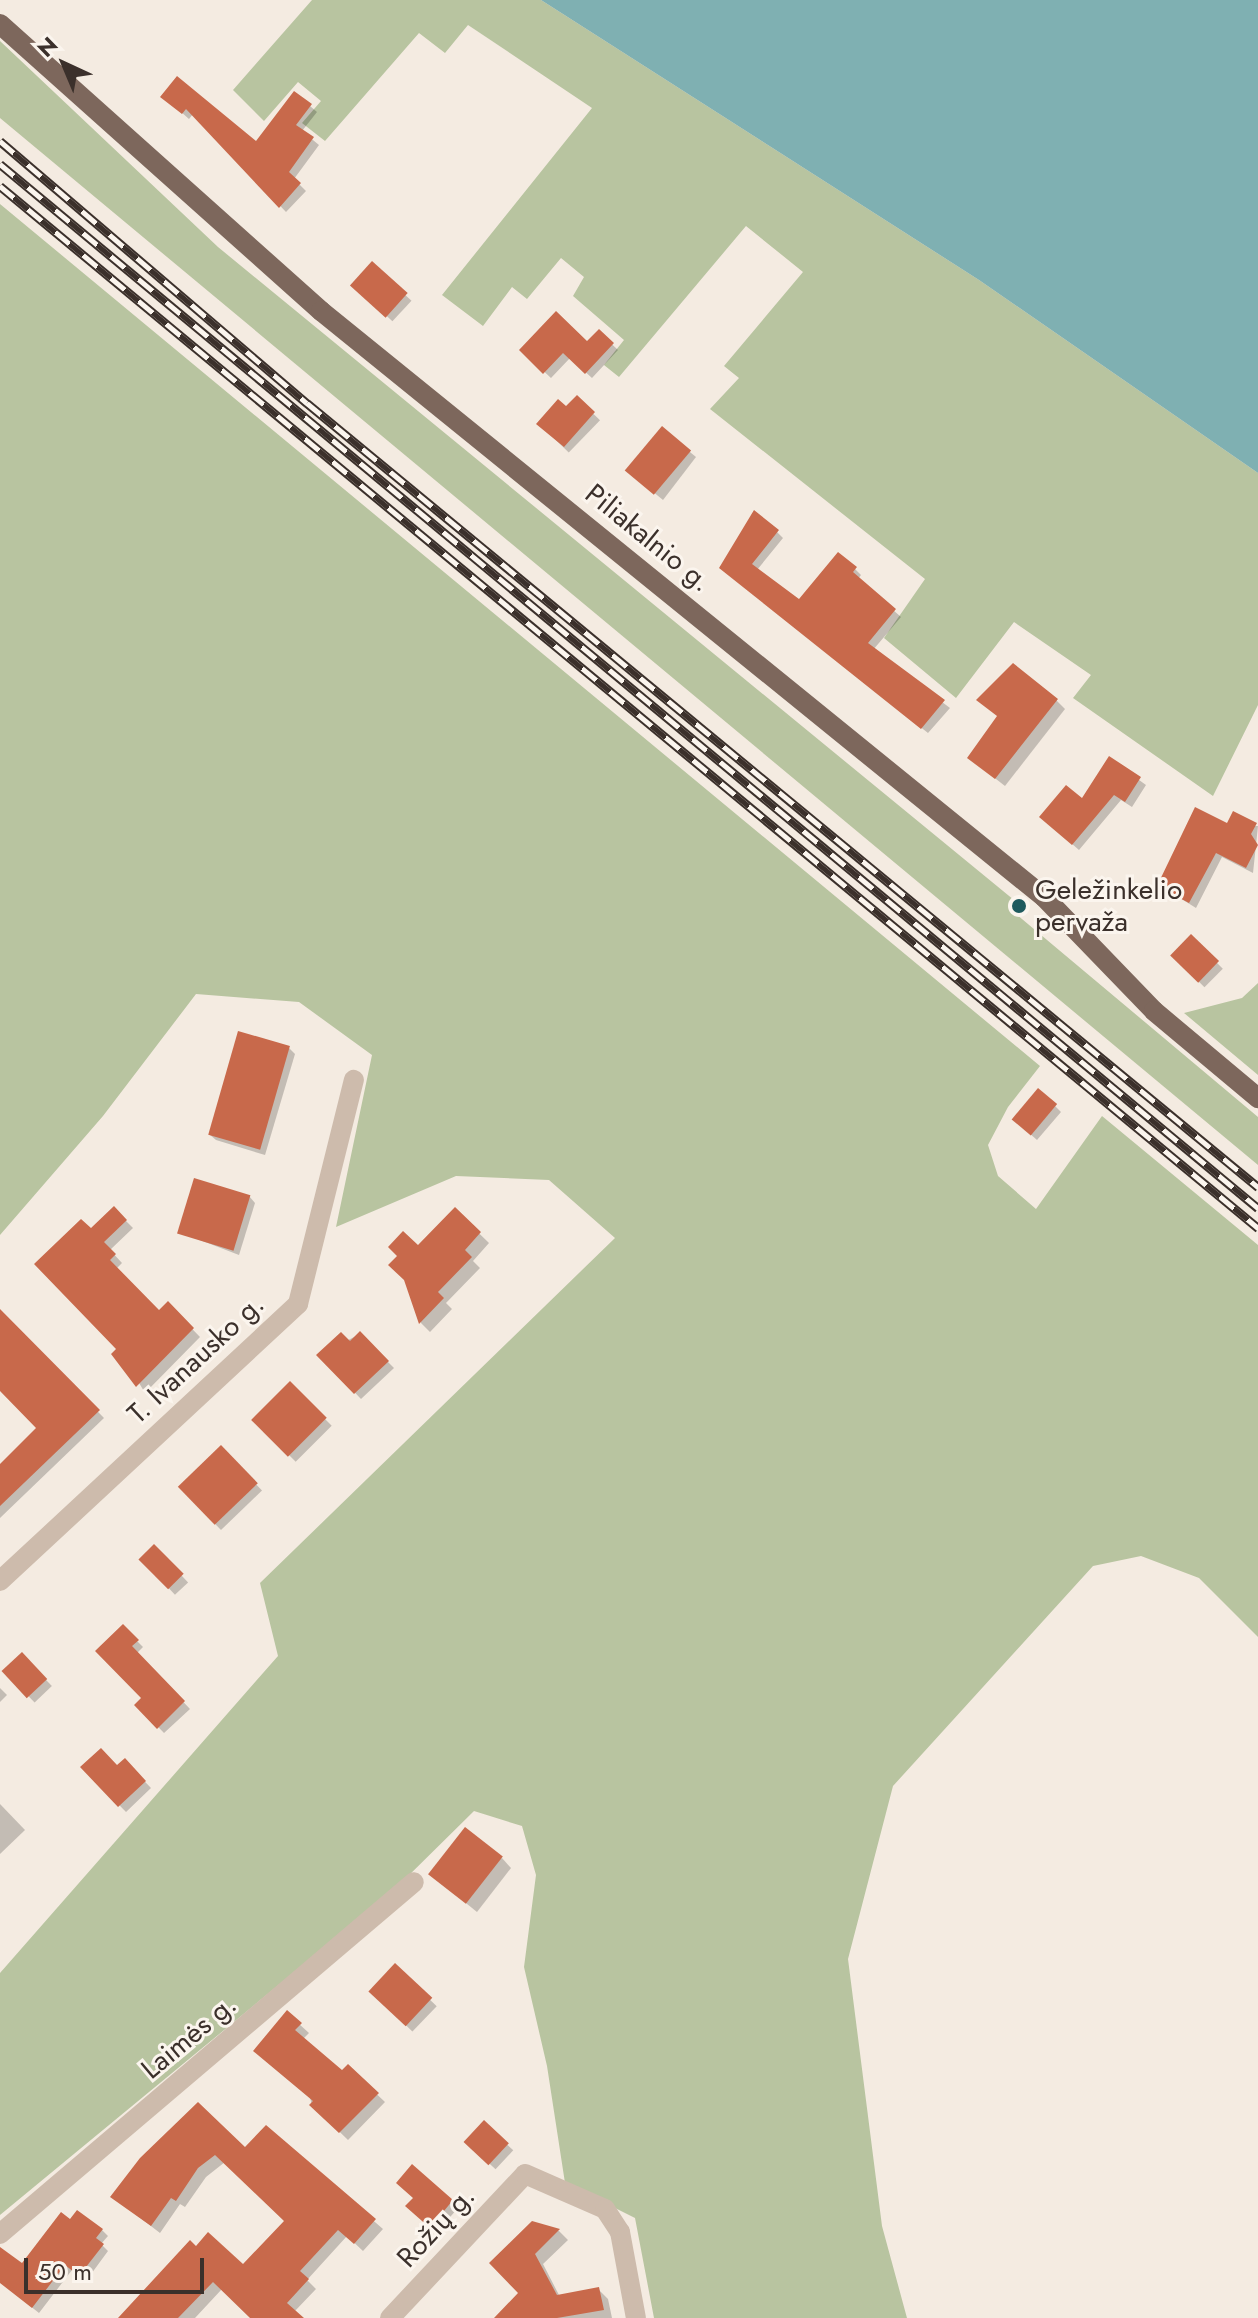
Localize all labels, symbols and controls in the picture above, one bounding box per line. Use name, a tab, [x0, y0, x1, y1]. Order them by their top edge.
north arrow	[24, 24, 104, 104]
text: N	[30, 29, 65, 64]
street label: Piliakalnio g.	[578, 477, 718, 599]
place label: Geležinkelio pervaža	[1035, 873, 1182, 939]
marker: Geležinkelio pervaža	[1010, 897, 1028, 915]
street label: T. Ivanausko g.	[121, 1287, 271, 1431]
street label: Laimės g.	[135, 1988, 243, 2086]
street label: Rožių g.	[390, 2179, 482, 2275]
scale bar	[28, 2242, 208, 2292]
text: 50 m	[38, 2254, 92, 2289]

